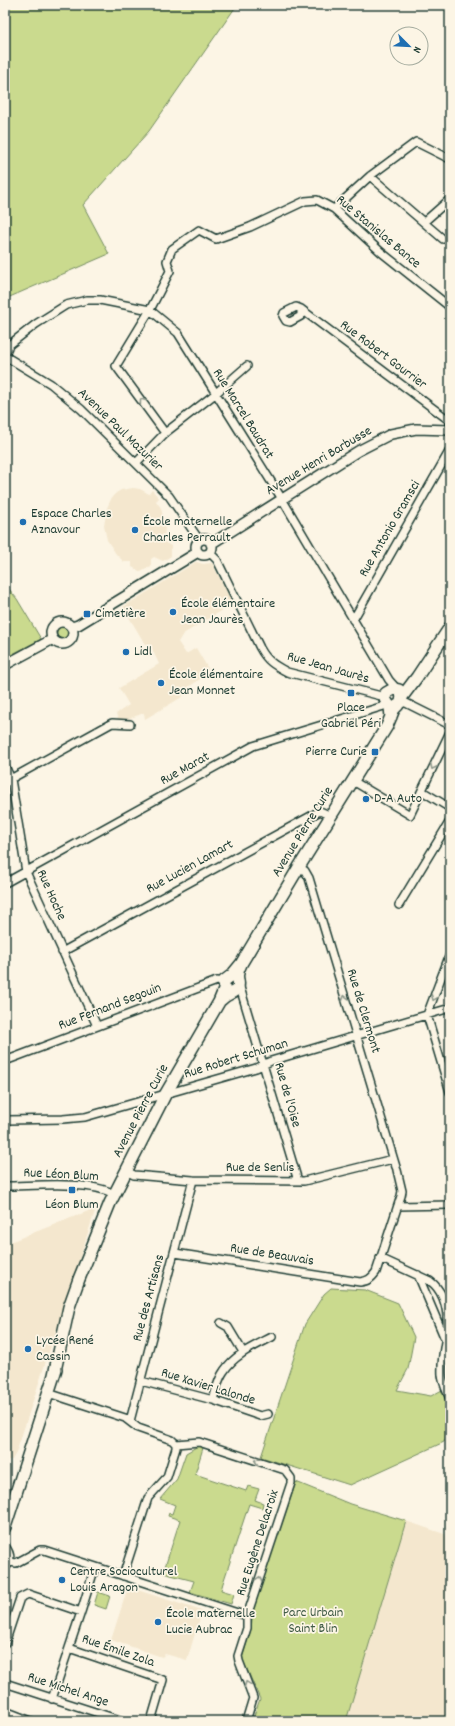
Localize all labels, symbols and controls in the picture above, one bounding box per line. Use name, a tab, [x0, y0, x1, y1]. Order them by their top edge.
north arrow	[389, 26, 429, 66]
text: N	[408, 44, 425, 56]
street label: Rue Stanislas Bance	[331, 190, 425, 274]
street label: Rue Robert Gourrier	[335, 316, 431, 395]
street label: Rue Marcel Baudrat	[207, 365, 279, 463]
street label: Avenue Paul Mazurier	[73, 384, 168, 477]
one-way arrow	[140, 399, 147, 406]
street label: Avenue Henri Barbusse	[262, 421, 376, 501]
street label: Rue Antonio Gramsci	[354, 477, 426, 581]
place label: Espace Charles Aznavour	[31, 504, 112, 540]
place label: École maternelle Charles Perrault	[143, 512, 232, 548]
marker: Espace Charles Aznavour	[18, 517, 28, 527]
marker: École maternelle Charles Perrault	[130, 525, 140, 535]
place label: École élémentaire Jean Jaurès	[181, 594, 275, 630]
place label: Cimetière	[95, 604, 145, 624]
marker: École élémentaire Jean Jaurès	[168, 607, 178, 617]
marker: Cimetière	[82, 609, 92, 619]
place label: Lidl	[134, 642, 153, 662]
marker: Lidl	[121, 647, 131, 657]
street label: Rue Jean Jaurès	[285, 647, 371, 689]
place label: École élémentaire Jean Monnet	[169, 665, 263, 701]
marker: École élémentaire Jean Monnet	[156, 678, 166, 688]
marker: Place Gabriel Péri	[346, 688, 356, 698]
place label: Place Gabriel Péri	[321, 698, 382, 734]
place label: Pierre Curie	[305, 742, 367, 762]
street label: Rue Marat	[157, 747, 213, 791]
marker: Pierre Curie	[370, 747, 380, 757]
one-way arrow	[430, 763, 438, 771]
street label: Avenue Pierre Curie	[267, 783, 339, 881]
place label: D-A Auto	[374, 789, 422, 809]
marker: D-A Auto	[361, 794, 371, 804]
street label: Rue Lucien Lamart	[143, 835, 237, 899]
street label: Rue Hoche	[31, 866, 71, 924]
street label: Rue de Clermont	[341, 966, 385, 1056]
street label: Rue Fernand Segouin	[56, 978, 164, 1036]
one-way arrow	[430, 994, 438, 1001]
one-way arrow	[341, 995, 350, 1002]
street label: Rue Robert Schuman	[181, 1034, 291, 1084]
street label: Rue de l'Oise	[268, 1060, 306, 1130]
street label: Avenue Pierre Curie	[108, 1061, 174, 1161]
street label: Rue de Senlis	[226, 1158, 294, 1178]
street label: Rue Léon Blum	[23, 1163, 99, 1187]
marker: Léon Blum	[67, 1185, 77, 1195]
place label: Léon Blum	[45, 1195, 99, 1215]
street label: Rue de Beauvais	[229, 1239, 315, 1271]
street label: Rue des Artisans	[128, 1252, 170, 1344]
place label: Lycée René Cassin	[36, 1331, 94, 1367]
marker: Lycée René Cassin	[23, 1344, 33, 1354]
street label: Rue Xavier Lalonde	[158, 1363, 258, 1411]
one-way arrow	[253, 1457, 260, 1466]
street label: Rue Eugène Delacroix	[231, 1487, 285, 1599]
place label: Centre Socioculturel Louis Aragon	[70, 1562, 178, 1598]
marker: Centre Socioculturel Louis Aragon	[57, 1575, 67, 1585]
one-way arrow	[255, 1575, 263, 1582]
park label: Parc Urbain Saint Blin	[283, 1603, 343, 1639]
place label: École maternelle Lucie Aubrac	[166, 1604, 255, 1640]
marker: École maternelle Lucie Aubrac	[153, 1617, 163, 1627]
street label: Rue Émile Zola	[79, 1629, 157, 1673]
street label: Rue Michel Ange	[25, 1667, 111, 1713]
one-way arrow	[244, 1681, 252, 1688]

